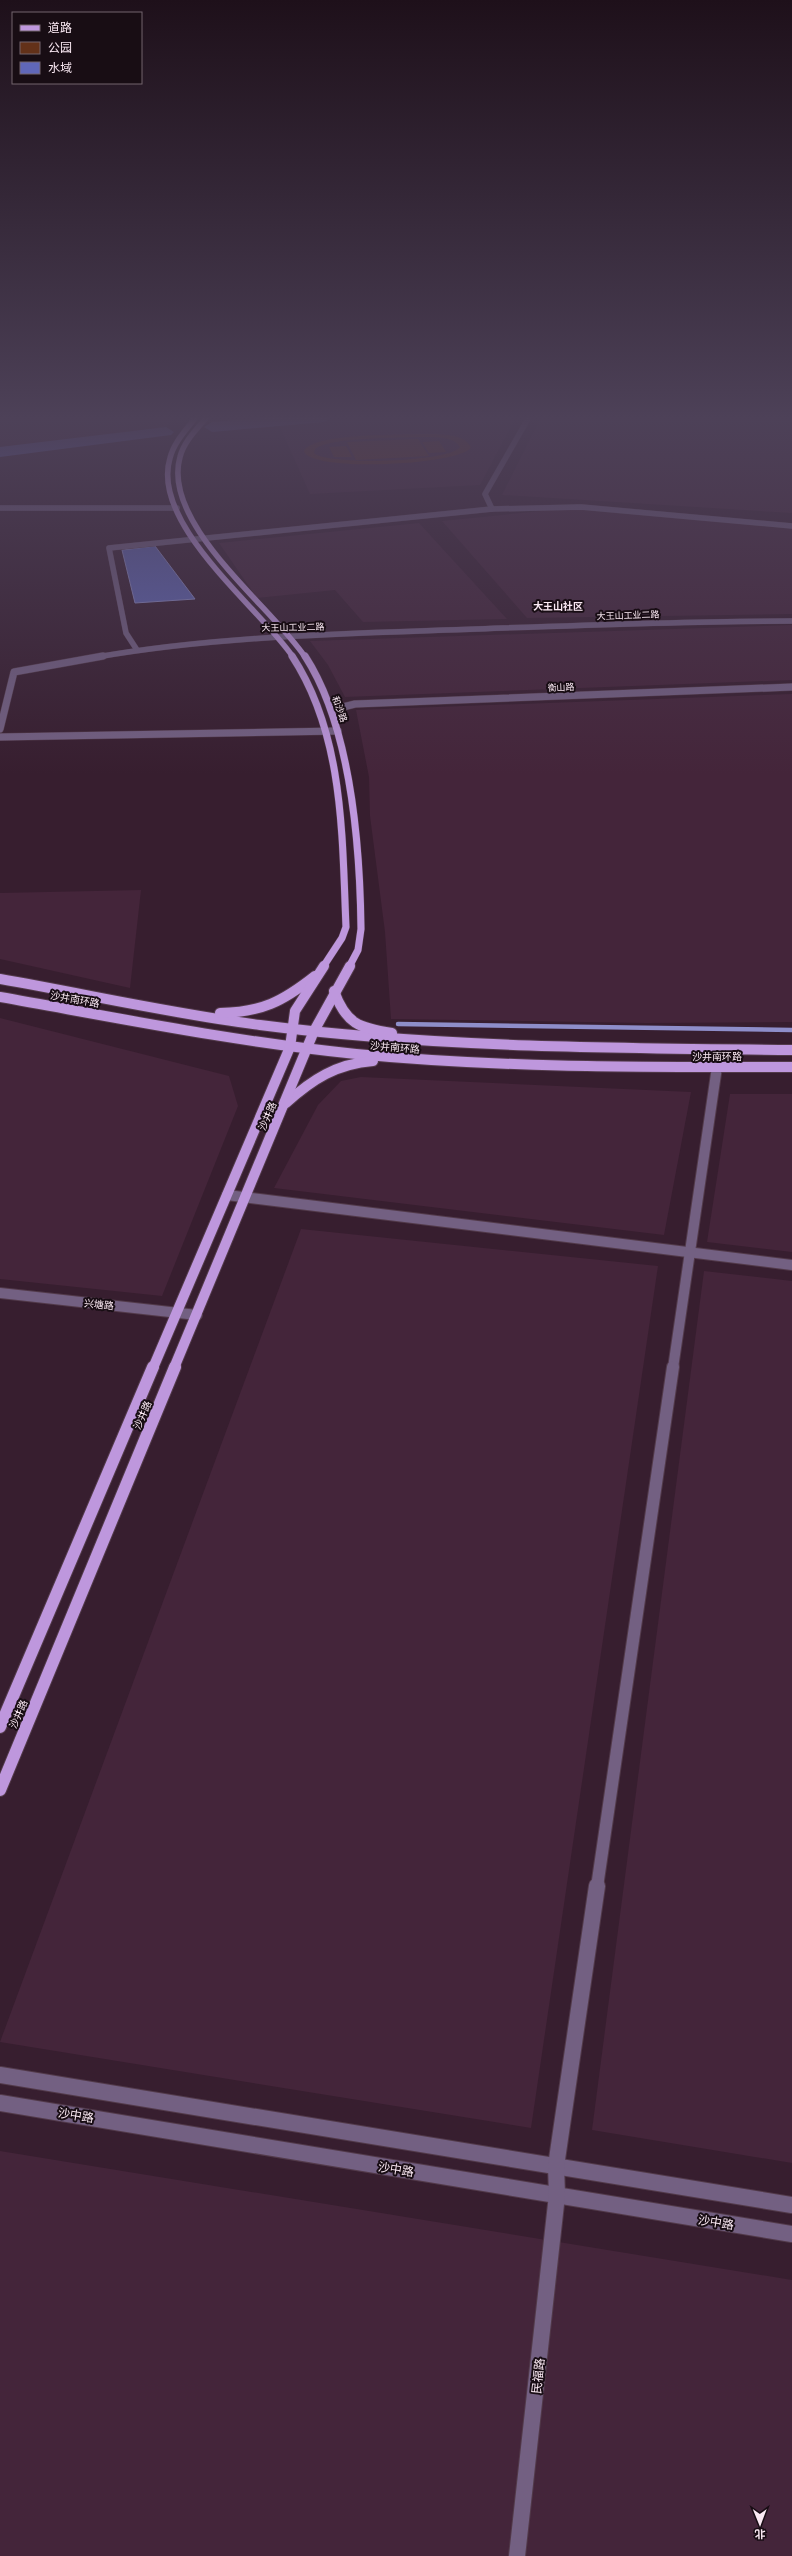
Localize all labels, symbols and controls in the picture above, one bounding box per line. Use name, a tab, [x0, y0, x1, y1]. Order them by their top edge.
legend	[12, 12, 142, 84]
text: 道路	[48, 20, 72, 35]
text: 公园	[48, 40, 72, 55]
text: 水域	[48, 60, 72, 75]
district label: 大王山社区	[533, 600, 583, 612]
street label: 大王山工业二路	[596, 608, 660, 622]
street label: 大王山工业二路	[261, 621, 325, 633]
street label: 衡山路	[547, 681, 575, 693]
street label: 和沙路	[330, 694, 350, 724]
street label: 沙井南环路	[49, 989, 101, 1009]
street label: 沙井南环路	[370, 1039, 420, 1055]
street label: 沙井南环路	[692, 1050, 742, 1062]
street label: 沙井路	[256, 1100, 278, 1132]
street label: 兴塘路	[83, 1296, 115, 1312]
street label: 沙井路	[131, 1399, 153, 1431]
street label: 沙井路	[7, 1698, 29, 1730]
street label: 沙中路	[57, 2105, 95, 2125]
street label: 沙中路	[377, 2159, 415, 2179]
street label: 沙中路	[697, 2212, 735, 2232]
street label: 民福路	[529, 2357, 547, 2395]
north arrow	[740, 2504, 780, 2544]
text: 北	[755, 2527, 766, 2541]

